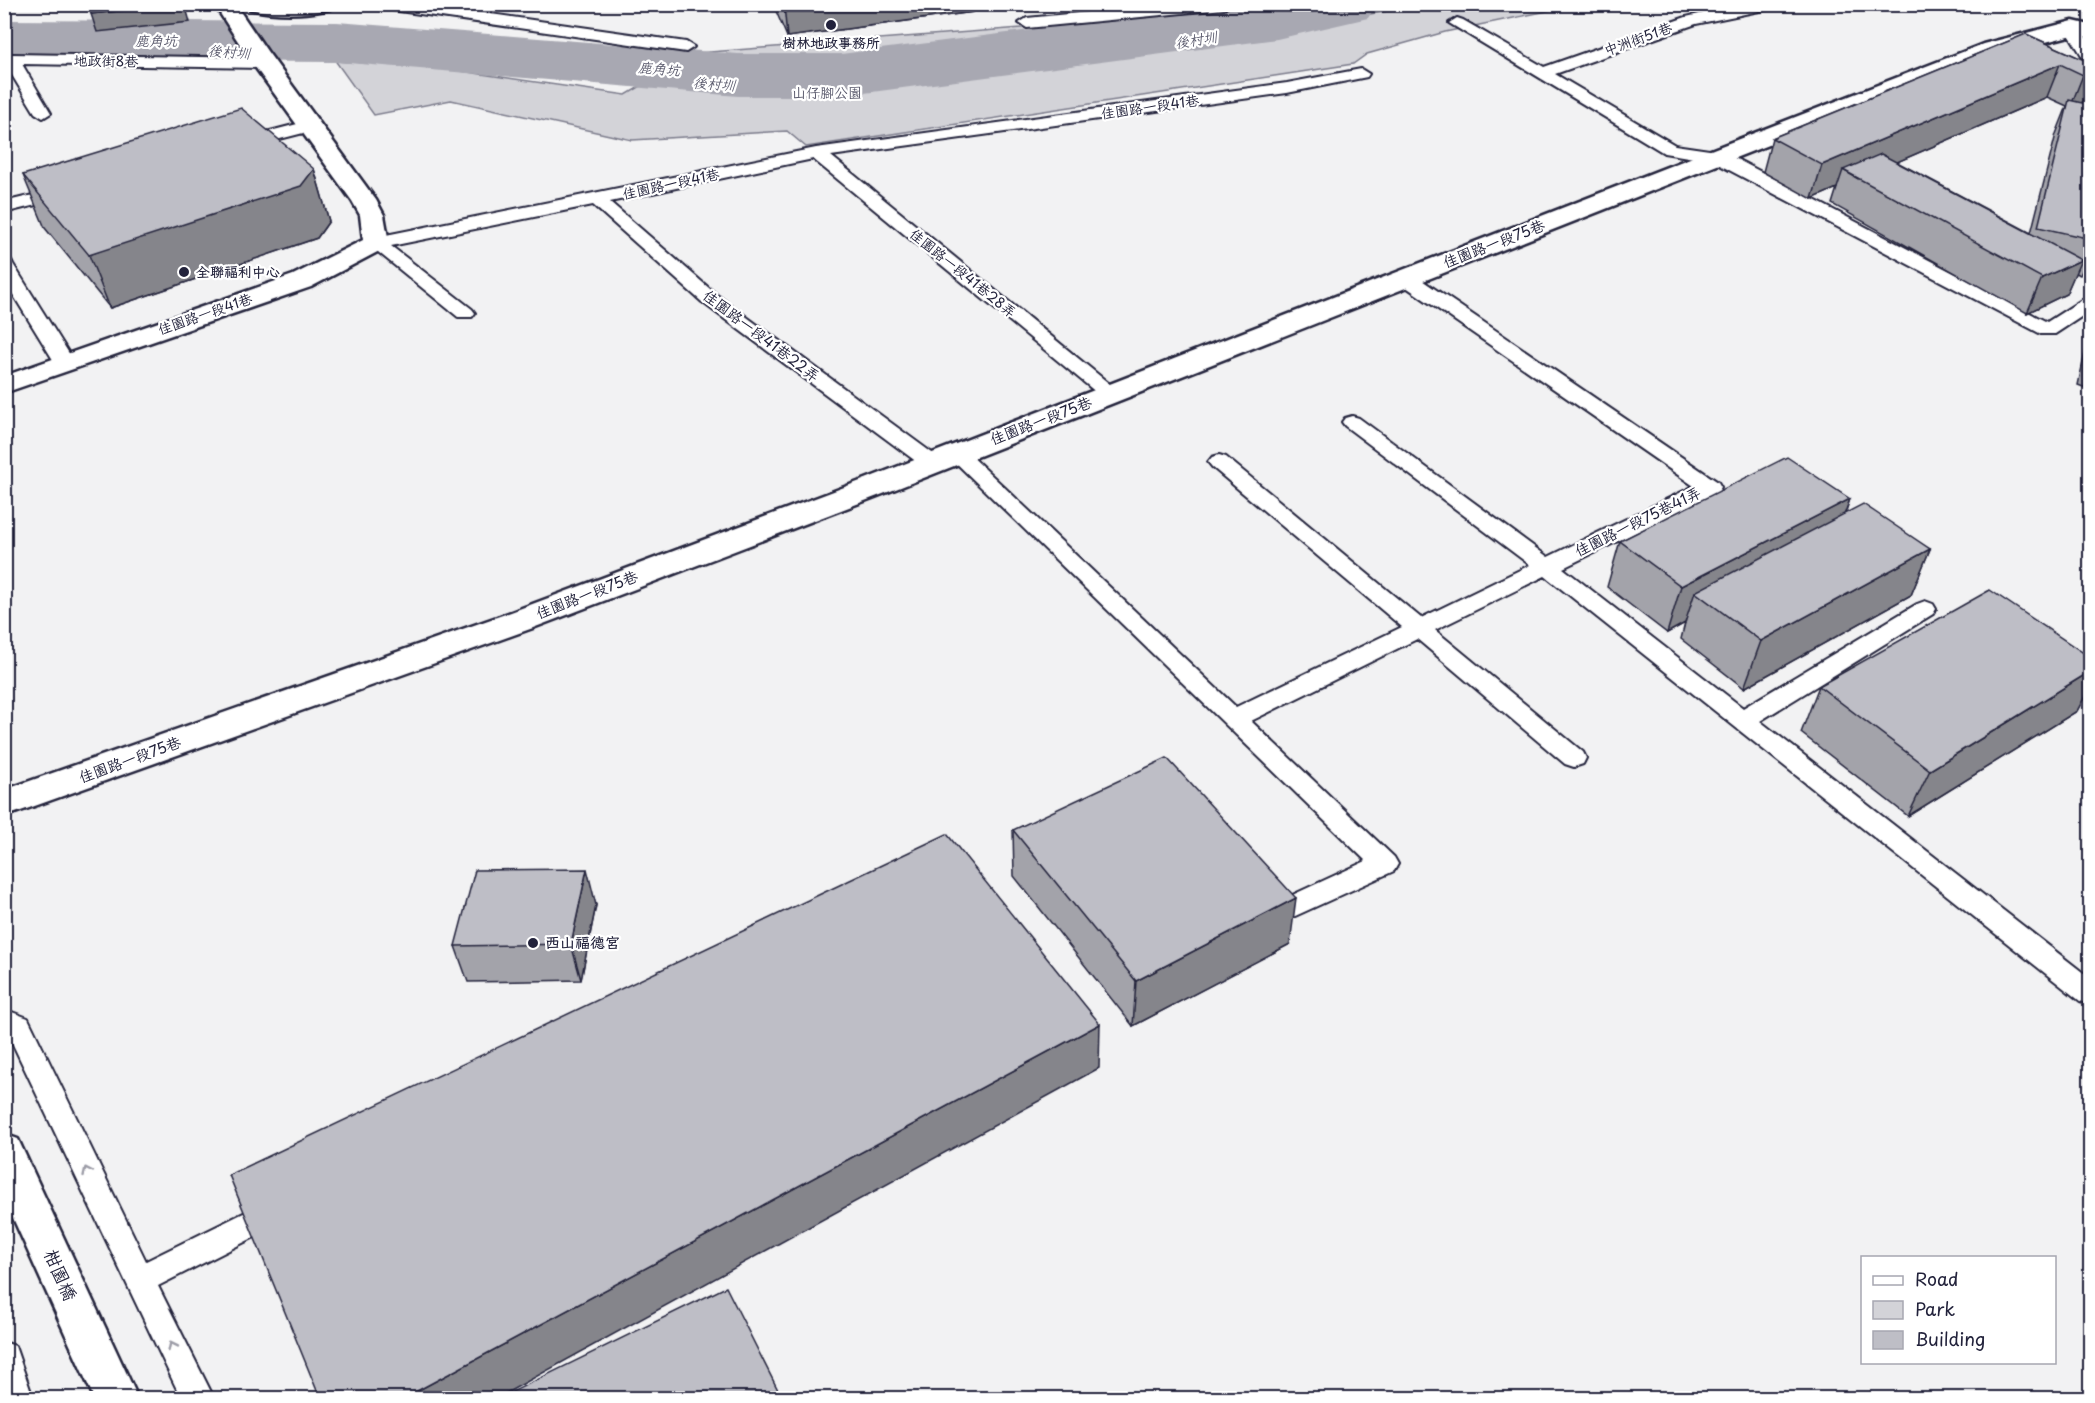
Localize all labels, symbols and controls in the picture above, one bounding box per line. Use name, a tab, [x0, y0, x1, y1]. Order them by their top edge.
street label: 中洲街51巷	[1601, 16, 1676, 61]
marker: 樹林地政事務所	[824, 18, 838, 32]
water label: 後村圳	[1174, 26, 1220, 53]
water label: 鹿角坑	[135, 30, 179, 51]
place label: 樹林地政事務所	[782, 32, 880, 53]
water label: 後村圳	[207, 40, 253, 64]
street label: 地政街8巷	[73, 49, 140, 72]
water label: 鹿角坑	[637, 56, 683, 81]
water label: 後村圳	[692, 72, 738, 96]
park label: 山仔腳公園	[792, 82, 862, 103]
street label: 佳園路一段41巷	[1100, 89, 1201, 124]
street label: 佳園路一段41巷	[620, 163, 722, 204]
street label: 佳園路一段75巷	[1439, 213, 1548, 273]
street label: 佳園路一段41巷28弄	[906, 223, 1021, 322]
place label: 全聯福利中心	[196, 261, 280, 282]
marker: 全聯福利中心	[177, 265, 191, 279]
street label: 佳園路一段41巷22弄	[699, 283, 825, 386]
street label: 佳園路一段41巷	[155, 287, 256, 340]
street label: 佳園路一段75巷	[986, 390, 1095, 450]
street label: 佳園路一段75巷41弄	[1570, 480, 1705, 561]
street label: 佳園路一段75巷	[532, 564, 641, 624]
street label: 佳園路一段75巷	[75, 729, 184, 788]
place label: 西山福德宮	[545, 930, 620, 953]
marker: 西山福德宮	[526, 936, 540, 950]
one-way arrow	[82, 1166, 94, 1177]
street label: 柑園橋	[38, 1244, 85, 1305]
legend	[1861, 1256, 2056, 1364]
text: Road	[1915, 1265, 1959, 1292]
text: Park	[1915, 1295, 1955, 1322]
text: Building	[1915, 1325, 1985, 1352]
one-way arrow	[168, 1342, 180, 1353]

